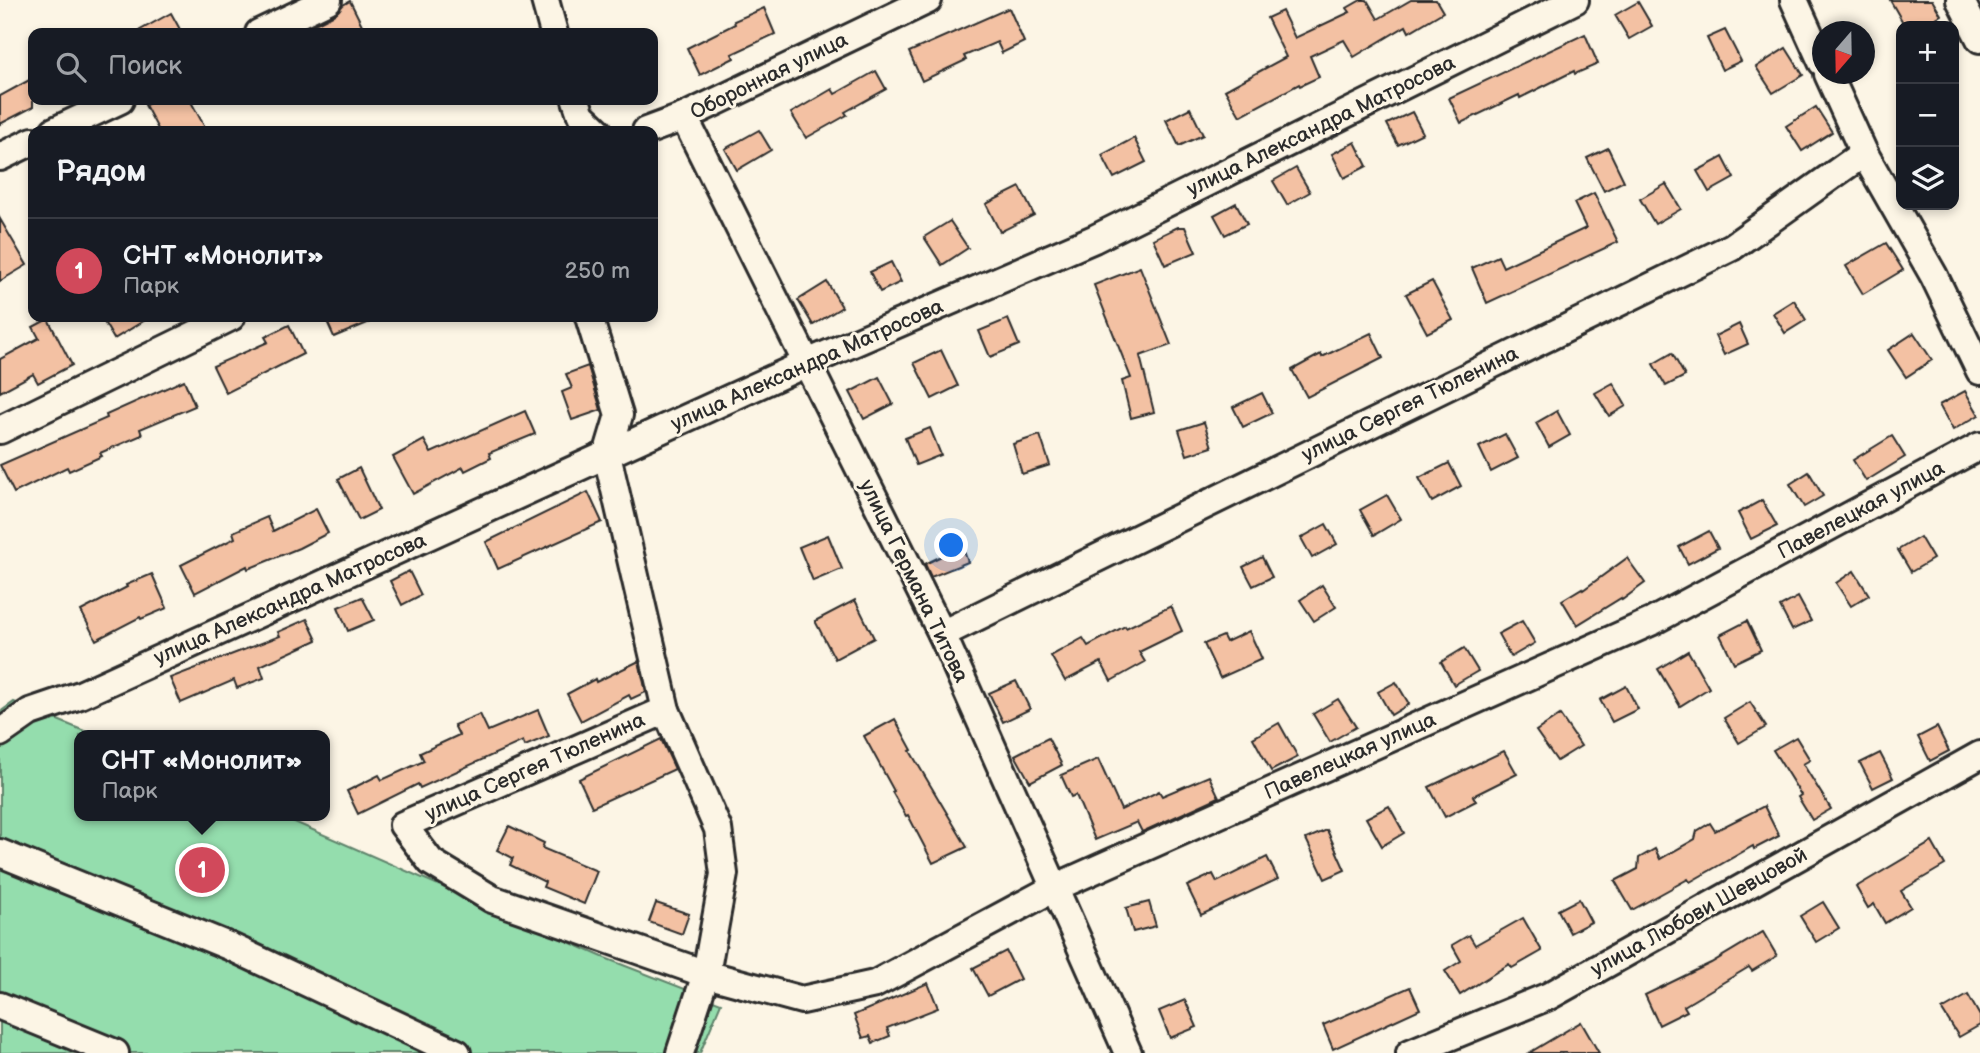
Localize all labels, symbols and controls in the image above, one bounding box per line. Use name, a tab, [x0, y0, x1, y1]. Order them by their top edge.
north arrow	[1812, 21, 1875, 84]
map controls	[1896, 21, 1959, 210]
button: +	[1896, 21, 1959, 84]
street label: Оборонная улица	[686, 27, 852, 125]
search box	[28, 28, 658, 105]
icon: search	[52, 48, 90, 86]
street label: улица Александра Матросова	[1183, 50, 1460, 202]
text: Поиск	[108, 51, 182, 82]
button: −	[1896, 84, 1959, 147]
button: layers	[1896, 147, 1959, 210]
text: Рядом	[56, 154, 146, 190]
text: СНТ «Монолит»	[123, 241, 324, 272]
text: 1	[74, 257, 84, 285]
text: 250 m	[564, 257, 630, 285]
text: Парк	[123, 272, 179, 300]
street label: улица Александра Матросова	[667, 293, 948, 437]
street label: улица Сергея Тюленина	[1298, 340, 1523, 467]
street label: Павелецкая улица	[1773, 455, 1949, 565]
street label: улица Германа Титова	[854, 475, 974, 687]
street label: улица Александра Матросова	[150, 527, 431, 671]
your location	[934, 528, 968, 562]
street label: улица Сергея Тюленина	[421, 707, 649, 827]
street label: Павелецкая улица	[1260, 707, 1440, 805]
popup	[74, 730, 330, 821]
text: СНТ «Монолит»	[101, 746, 303, 777]
text: Парк	[101, 777, 157, 805]
street label: улица Любови Шевцовой	[1586, 842, 1812, 982]
pin: 1	[179, 844, 225, 896]

